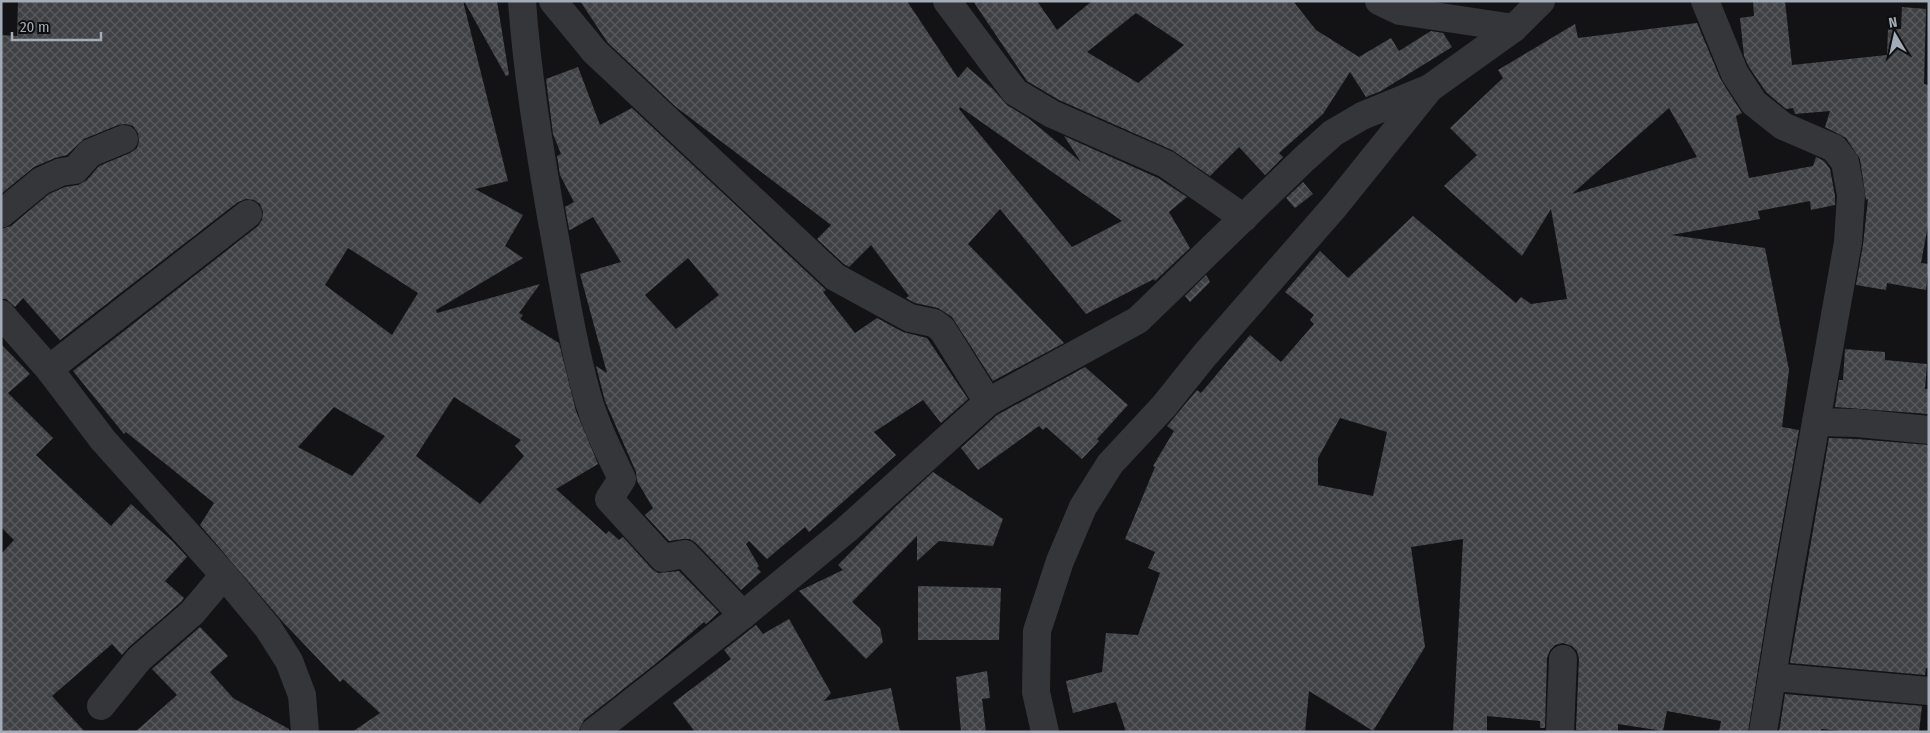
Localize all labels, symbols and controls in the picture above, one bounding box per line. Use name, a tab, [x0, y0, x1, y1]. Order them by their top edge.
scale bar	[12, 10, 101, 42]
north arrow	[1870, 10, 1920, 60]
text: N	[1888, 14, 1899, 32]
text: 20 m	[20, 18, 50, 36]

